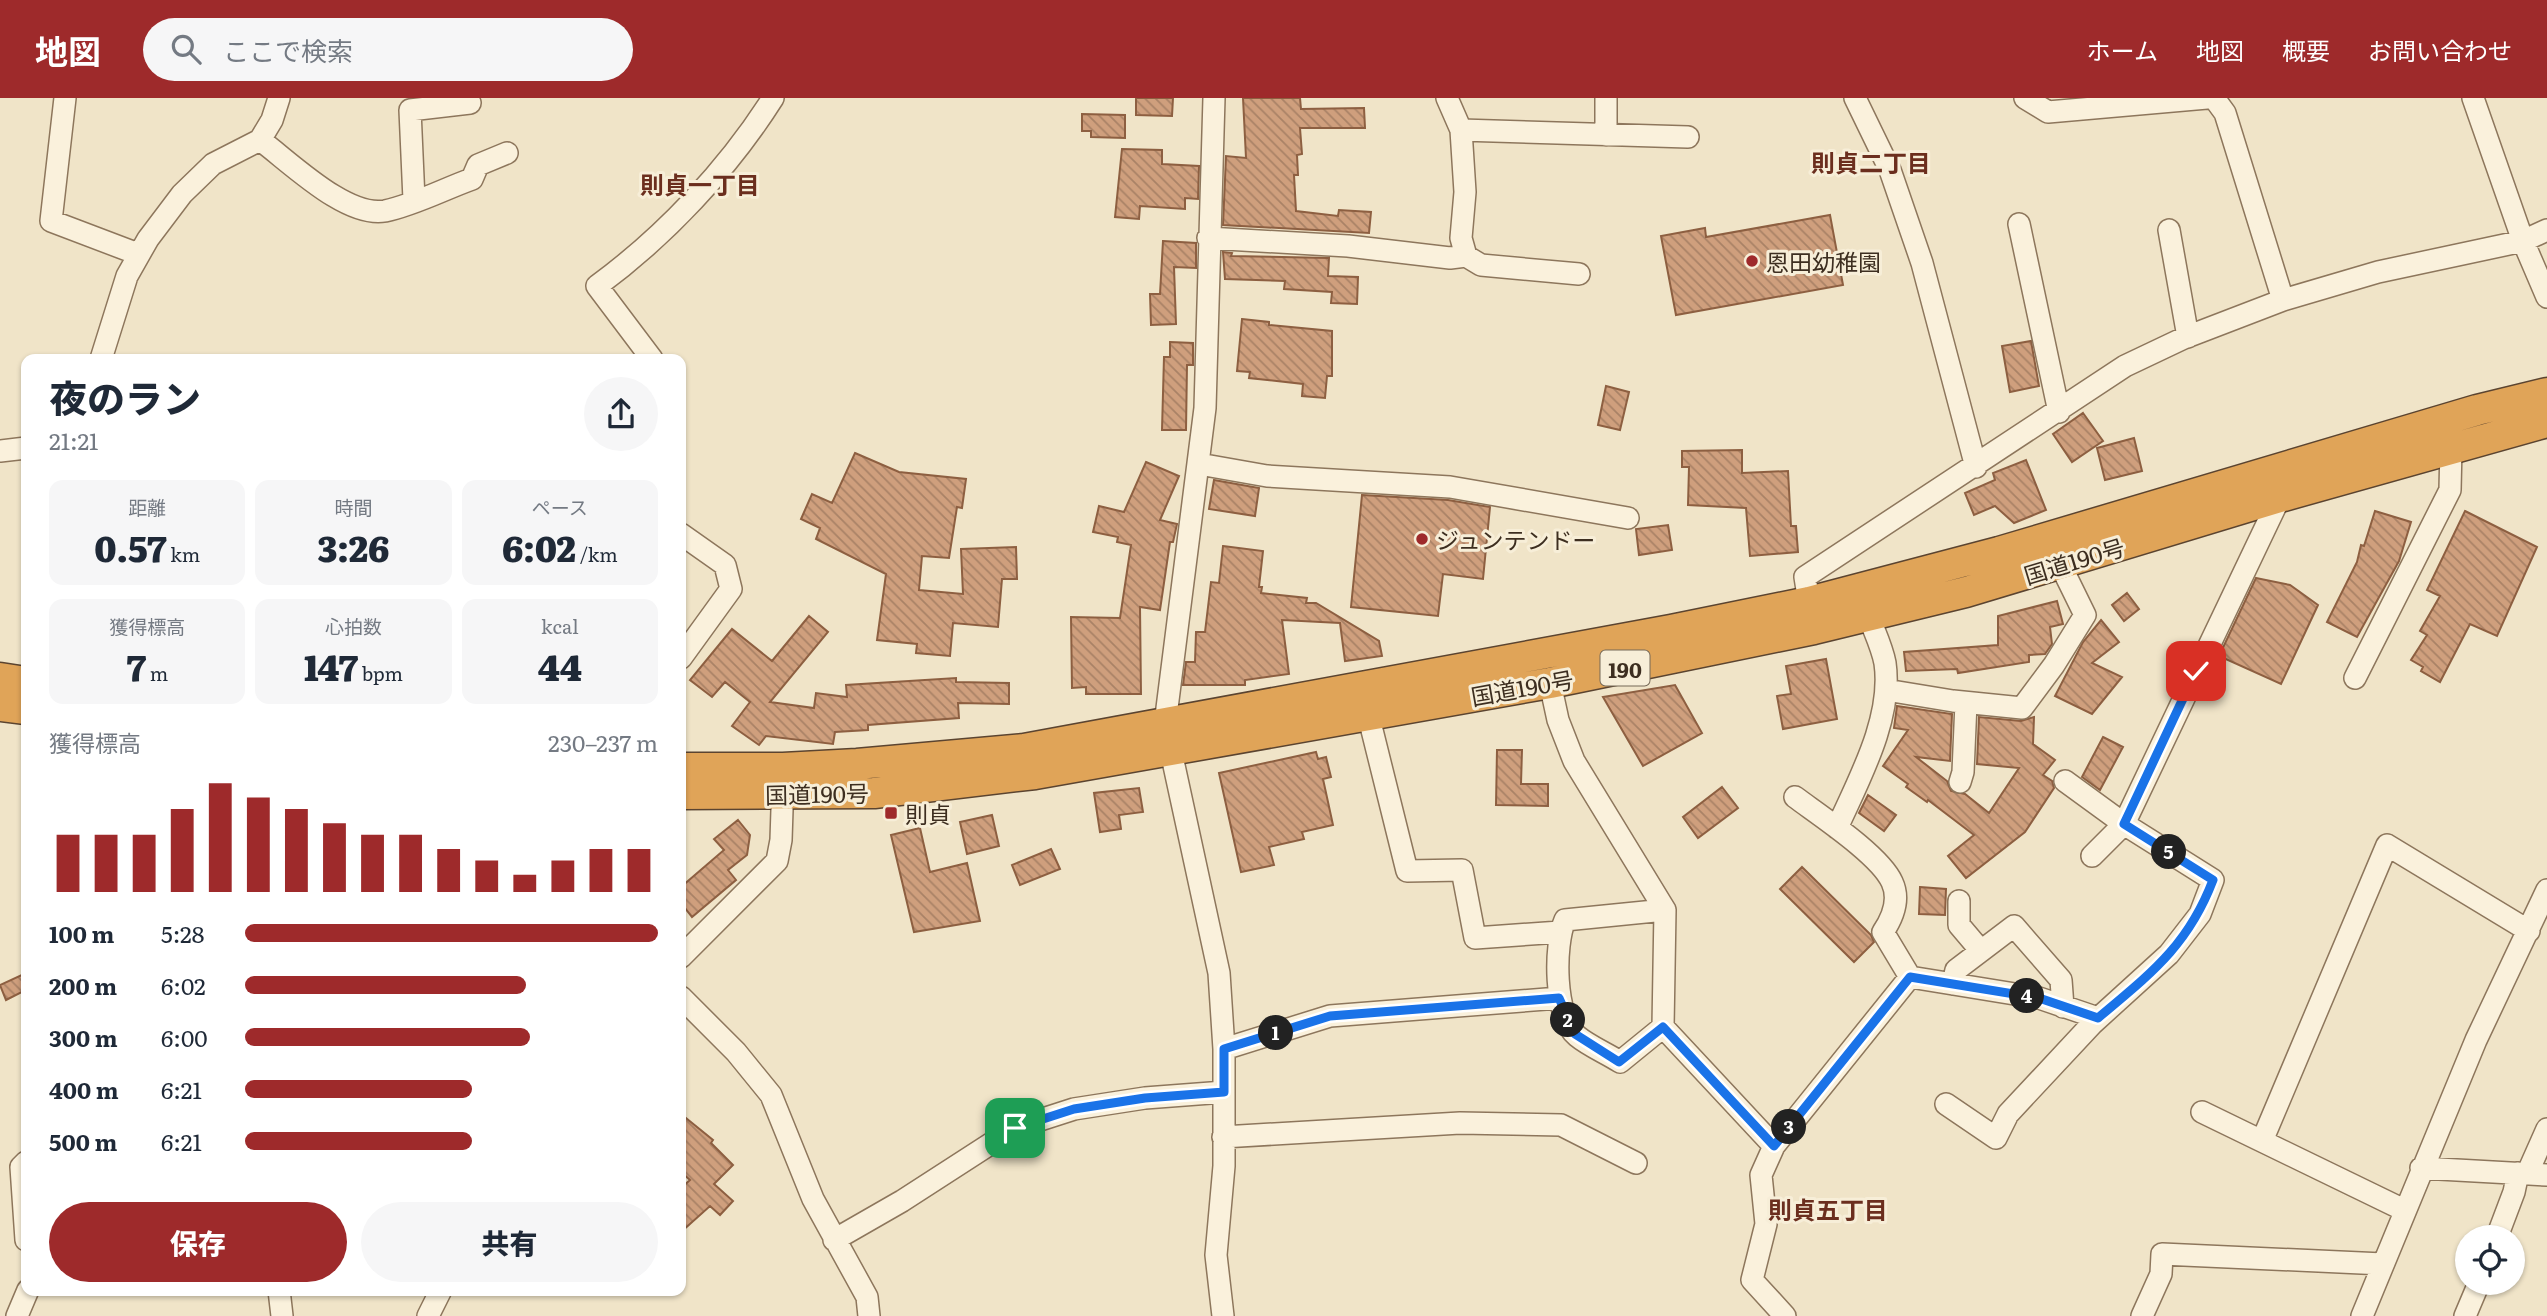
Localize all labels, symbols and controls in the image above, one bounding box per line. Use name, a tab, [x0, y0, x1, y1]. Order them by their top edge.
search box	[143, 18, 633, 81]
text: 地図	[35, 25, 101, 74]
icon: search	[167, 30, 205, 68]
text: ここで検索	[223, 30, 353, 69]
text: ホーム	[2087, 32, 2158, 67]
text: 地図	[2196, 32, 2244, 67]
text: 概要	[2282, 32, 2330, 67]
text: お問い合わせ	[2368, 32, 2512, 67]
district label: 則貞二丁目	[1811, 144, 1931, 179]
district label: 則貞一丁目	[640, 166, 760, 201]
place label: 恩田幼稚園	[1766, 244, 1881, 278]
marker: 恩田幼稚園	[1744, 253, 1760, 269]
text: 夜のラン	[49, 368, 201, 425]
button: share	[584, 377, 658, 451]
text: 21:21	[49, 423, 98, 457]
text: 距離	[128, 493, 166, 521]
text: 時間	[334, 493, 373, 521]
text: ペース	[532, 493, 588, 521]
text: 0.57	[94, 521, 166, 573]
text: 3:26	[317, 521, 390, 573]
text: 6:02	[502, 521, 576, 573]
place label: ジュンテンドー	[1436, 522, 1595, 556]
street label: 国道190号	[2019, 529, 2129, 591]
marker: ジュンテンドー	[1414, 531, 1430, 547]
text: km	[166, 540, 200, 568]
text: /km	[576, 540, 618, 568]
text: 獲得標高	[109, 612, 185, 640]
text: 心拍数	[325, 612, 382, 640]
text: kcal	[541, 612, 579, 640]
text: 7	[126, 640, 146, 692]
text: 147	[304, 640, 358, 692]
text: 44	[538, 640, 582, 692]
pin	[2166, 641, 2226, 701]
road number: 190	[1600, 650, 1650, 686]
icon: check	[2177, 652, 2215, 690]
text: m	[146, 659, 168, 687]
text: bpm	[358, 659, 403, 687]
street label: 国道190号	[1468, 661, 1576, 713]
text: 獲得標高	[49, 725, 141, 759]
text: 230–237 m	[548, 725, 658, 759]
street label: 国道190号	[765, 775, 869, 811]
place label: 則貞	[905, 796, 951, 830]
marker: 則貞	[883, 805, 899, 821]
pin: 5	[2152, 834, 2186, 870]
text: 5	[2163, 837, 2174, 865]
text: 100 m	[49, 916, 114, 950]
text: 5:28	[161, 916, 204, 950]
text: 200 m	[49, 968, 117, 1002]
text: 6:02	[161, 968, 206, 1002]
pin: 4	[2010, 978, 2044, 1014]
text: 4	[2021, 981, 2032, 1009]
pin: 2	[1550, 1002, 1586, 1038]
text: 2	[1562, 1005, 1573, 1033]
pin: 1	[1258, 1016, 1294, 1051]
text: 1	[1272, 1018, 1279, 1046]
text: 300 m	[49, 1020, 118, 1054]
text: 6:00	[161, 1020, 208, 1054]
text: 400 m	[49, 1072, 119, 1106]
text: 6:21	[161, 1072, 202, 1106]
pin	[985, 1098, 1045, 1158]
icon: arrive	[996, 1109, 1034, 1147]
pin: 3	[1772, 1110, 1806, 1144]
text: 3	[1783, 1112, 1794, 1140]
text: 500 m	[49, 1124, 117, 1158]
text: 6:21	[161, 1124, 202, 1158]
district label: 則貞五丁目	[1768, 1191, 1888, 1226]
button: 保存	[49, 1202, 347, 1282]
button: 共有	[361, 1202, 658, 1282]
map controls	[2455, 1225, 2525, 1295]
button: locate	[2455, 1225, 2525, 1295]

